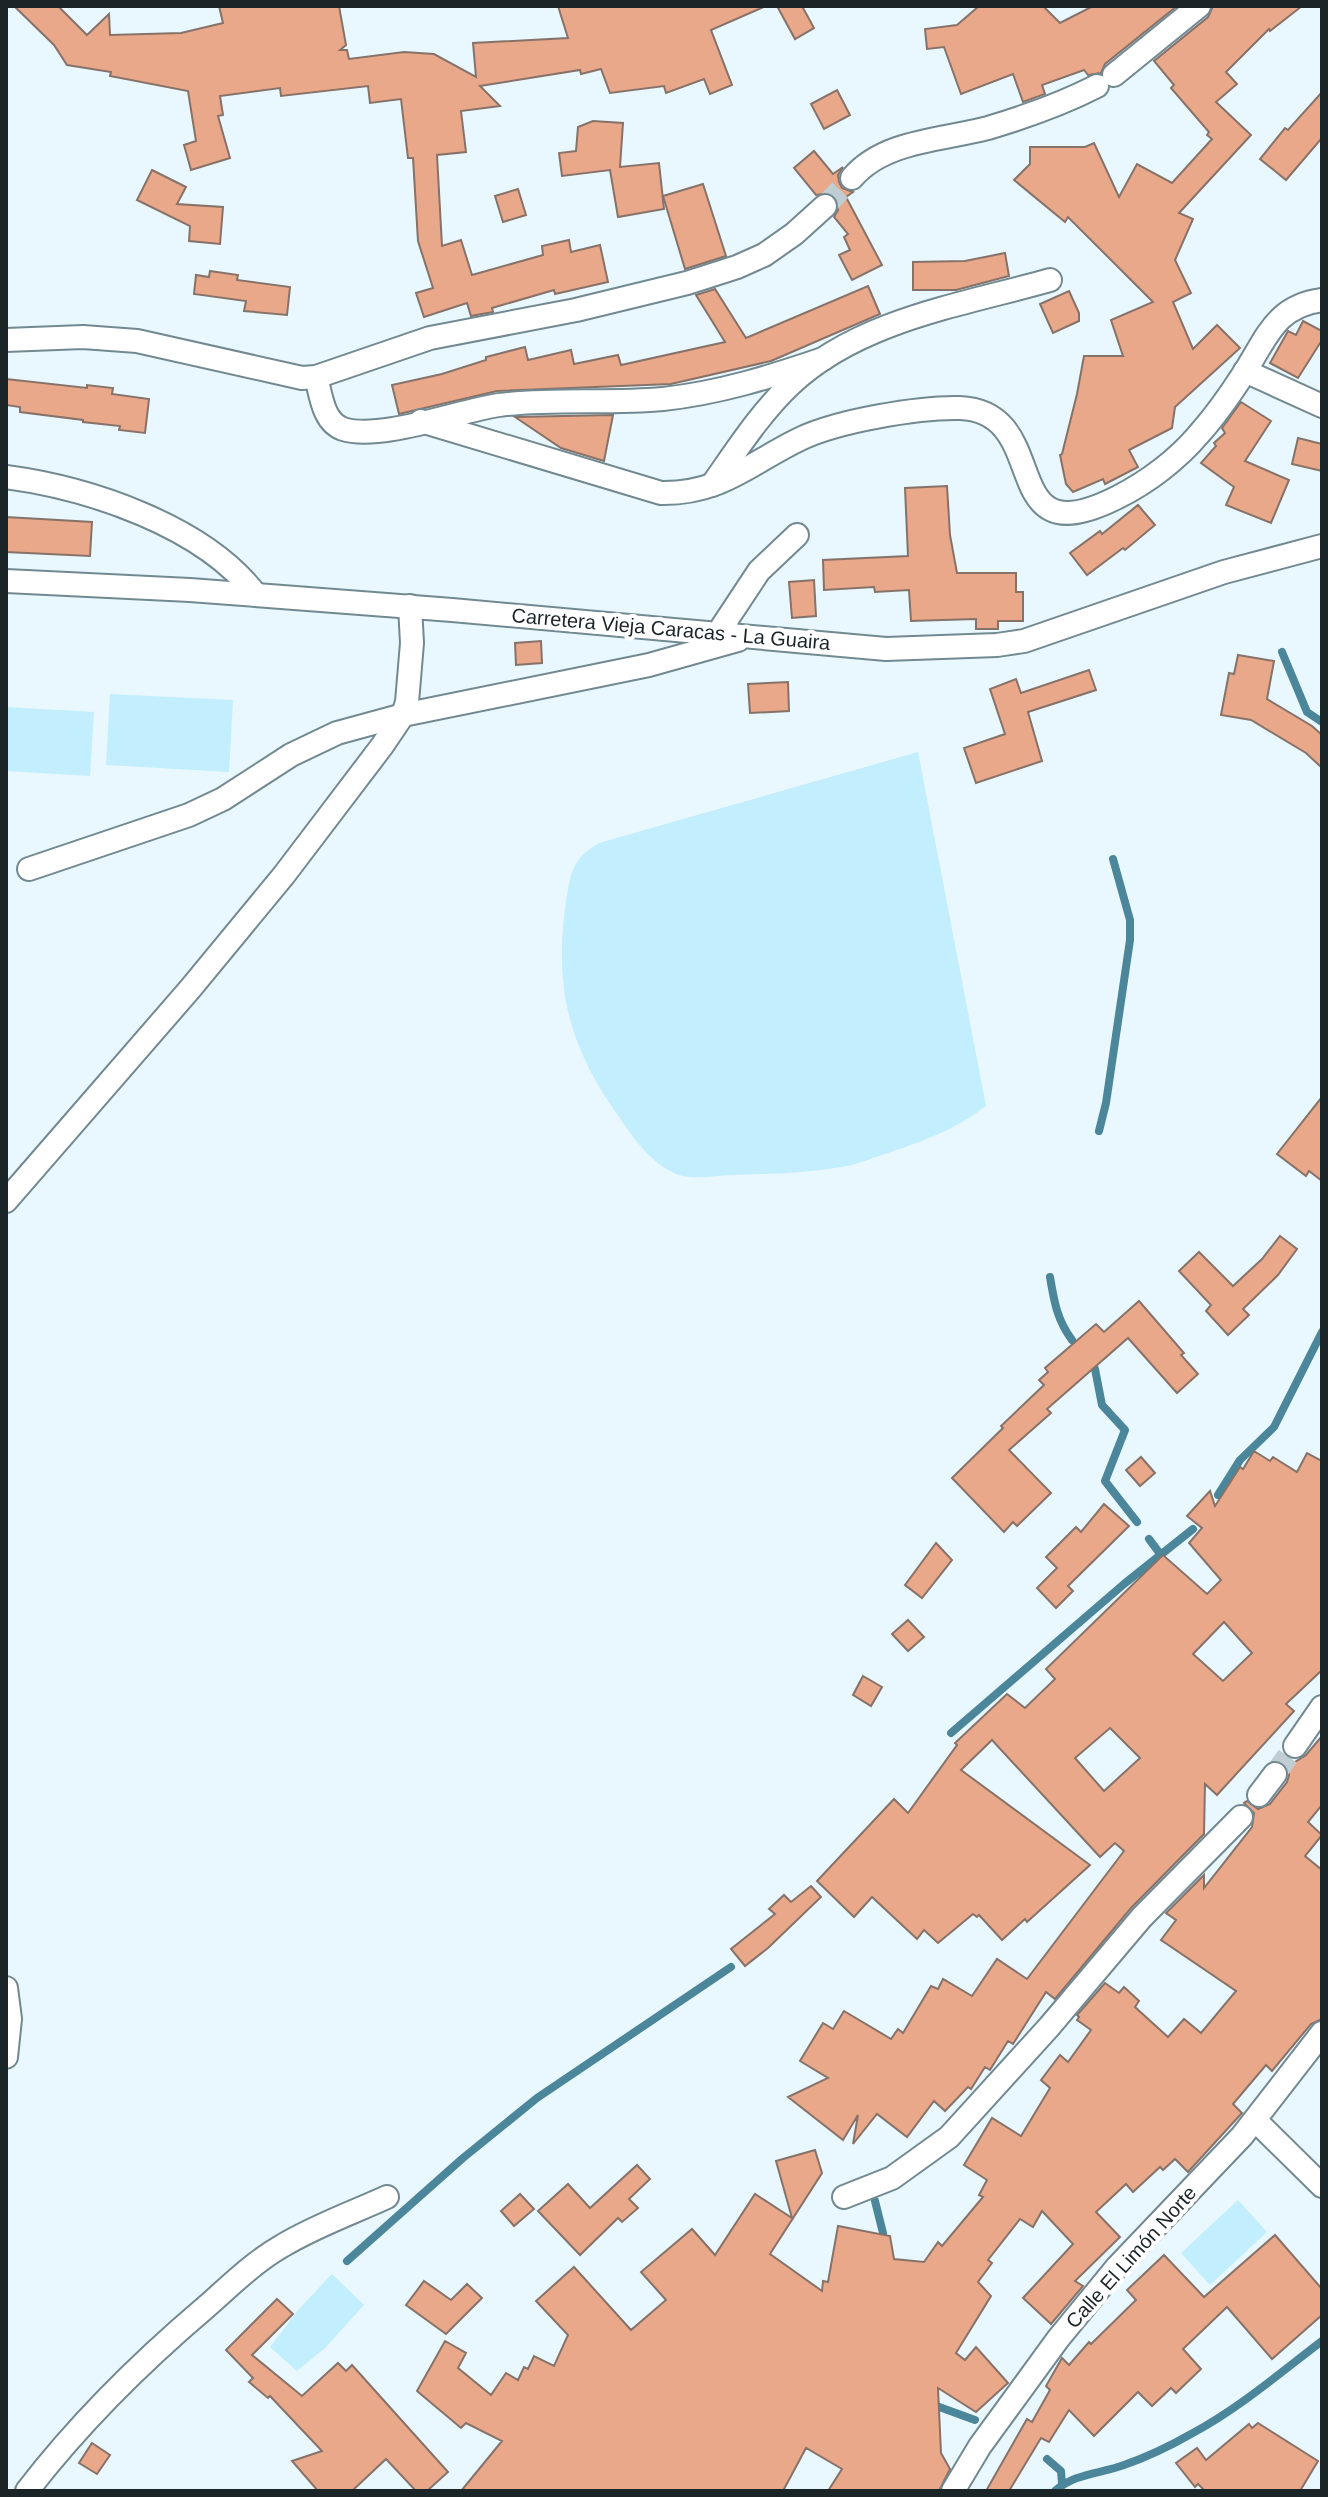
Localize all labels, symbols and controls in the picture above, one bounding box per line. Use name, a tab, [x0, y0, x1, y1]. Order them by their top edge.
street label: Carretera Vieja Caracas - La Guaira	[511, 604, 832, 654]
street label: Calle El Limón Norte	[1061, 2181, 1201, 2333]

